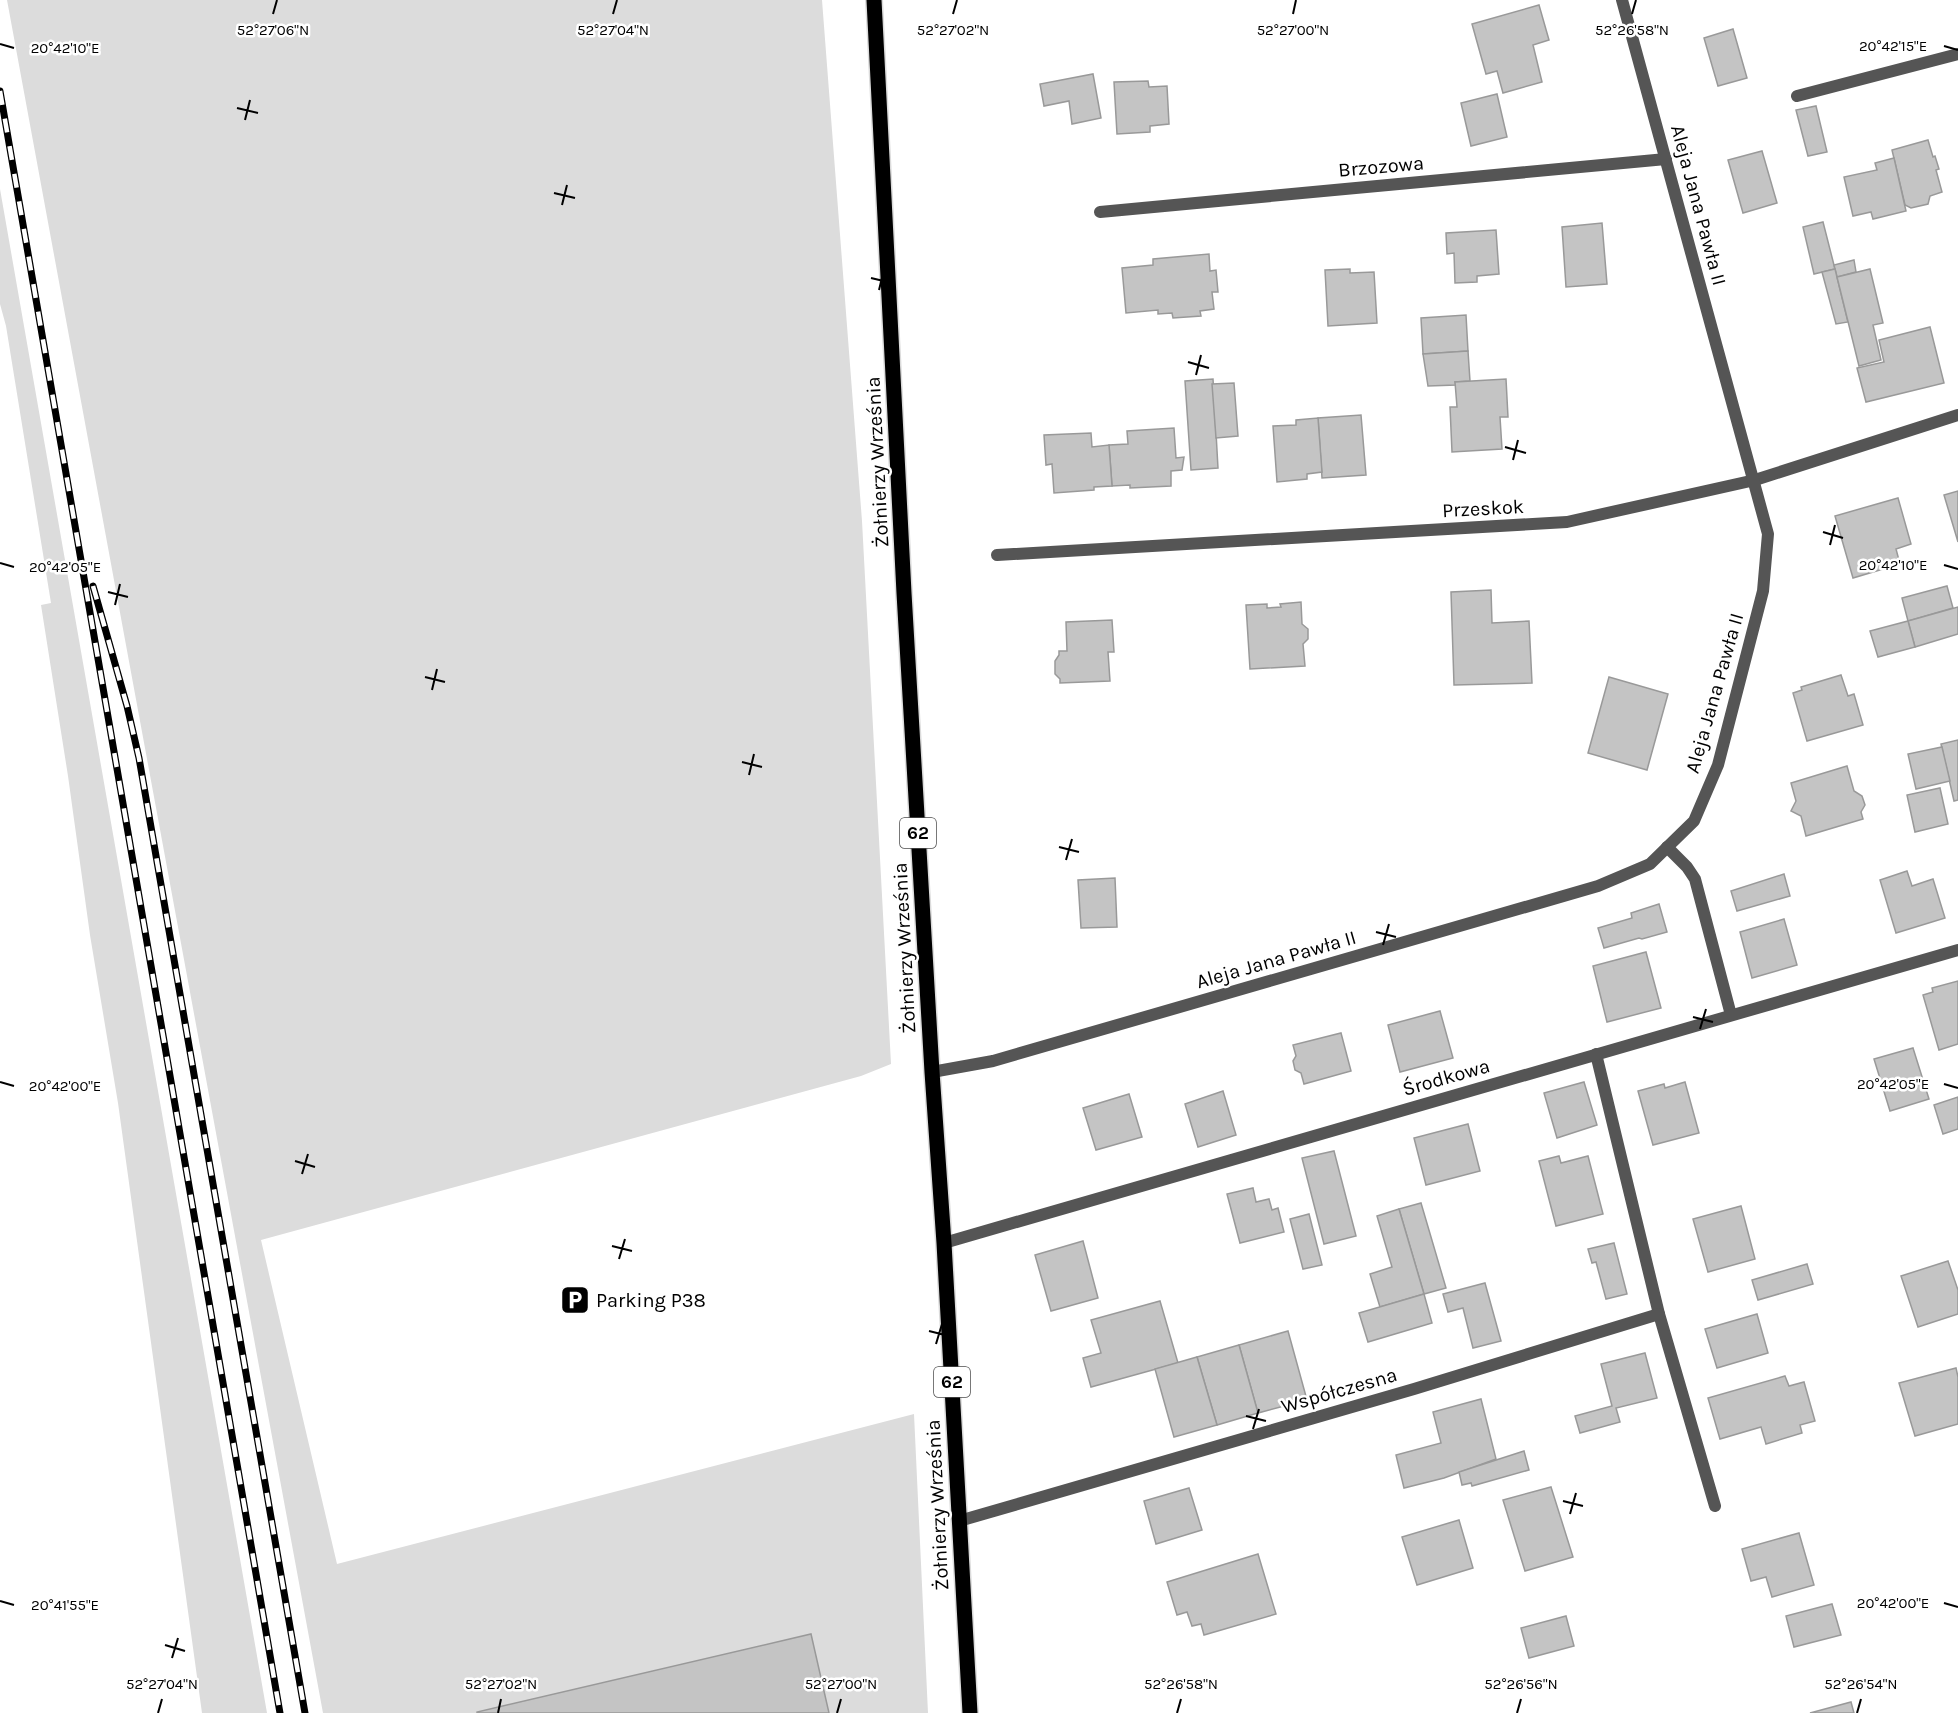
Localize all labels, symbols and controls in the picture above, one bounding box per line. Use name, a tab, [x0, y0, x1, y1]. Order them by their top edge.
text: 52°27'06"N	[237, 21, 309, 39]
text: 52°27'04"N	[577, 21, 649, 39]
text: 52°27'02"N	[917, 21, 989, 39]
text: 52°27'00"N	[1257, 21, 1329, 39]
text: 52°26'58"N	[1595, 21, 1669, 39]
text: 20°42'15"E	[1859, 37, 1927, 55]
text: 20°42'10"E	[31, 39, 99, 57]
street label: Aleja Jana Pawła II	[1666, 122, 1731, 288]
street label: Brzozowa	[1337, 151, 1425, 182]
street label: Żołnierzy Września	[862, 376, 893, 548]
street label: Przeskok	[1441, 495, 1525, 522]
text: 20°42'10"E	[1859, 556, 1927, 574]
text: 20°42'05"E	[29, 558, 101, 576]
street label: Aleja Jana Pawła II	[1681, 610, 1748, 776]
road number: 62	[900, 818, 936, 848]
street label: Żołnierzy Września	[889, 862, 920, 1034]
street label: Aleja Jana Pawła II	[1193, 926, 1359, 993]
street label: Środkowa	[1400, 1053, 1492, 1101]
text: 20°42'05"E	[1857, 1075, 1929, 1093]
text: 20°42'00"E	[29, 1077, 101, 1095]
parking icon: Parking P38	[559, 1284, 591, 1316]
place label: Parking P38	[596, 1289, 706, 1312]
street label: Współczesna	[1279, 1363, 1400, 1418]
road number: 62	[934, 1367, 970, 1397]
street label: Żołnierzy Września	[922, 1419, 953, 1591]
text: 20°42'00"E	[1857, 1594, 1929, 1612]
text: 20°41'55"E	[31, 1596, 99, 1614]
text: 52°27'04"N	[126, 1675, 198, 1693]
text: 52°27'02"N	[465, 1675, 537, 1693]
text: 52°27'00"N	[805, 1675, 877, 1693]
text: 52°26'58"N	[1144, 1675, 1218, 1693]
text: 52°26'56"N	[1484, 1675, 1558, 1693]
text: 52°26'54"N	[1824, 1675, 1898, 1693]

